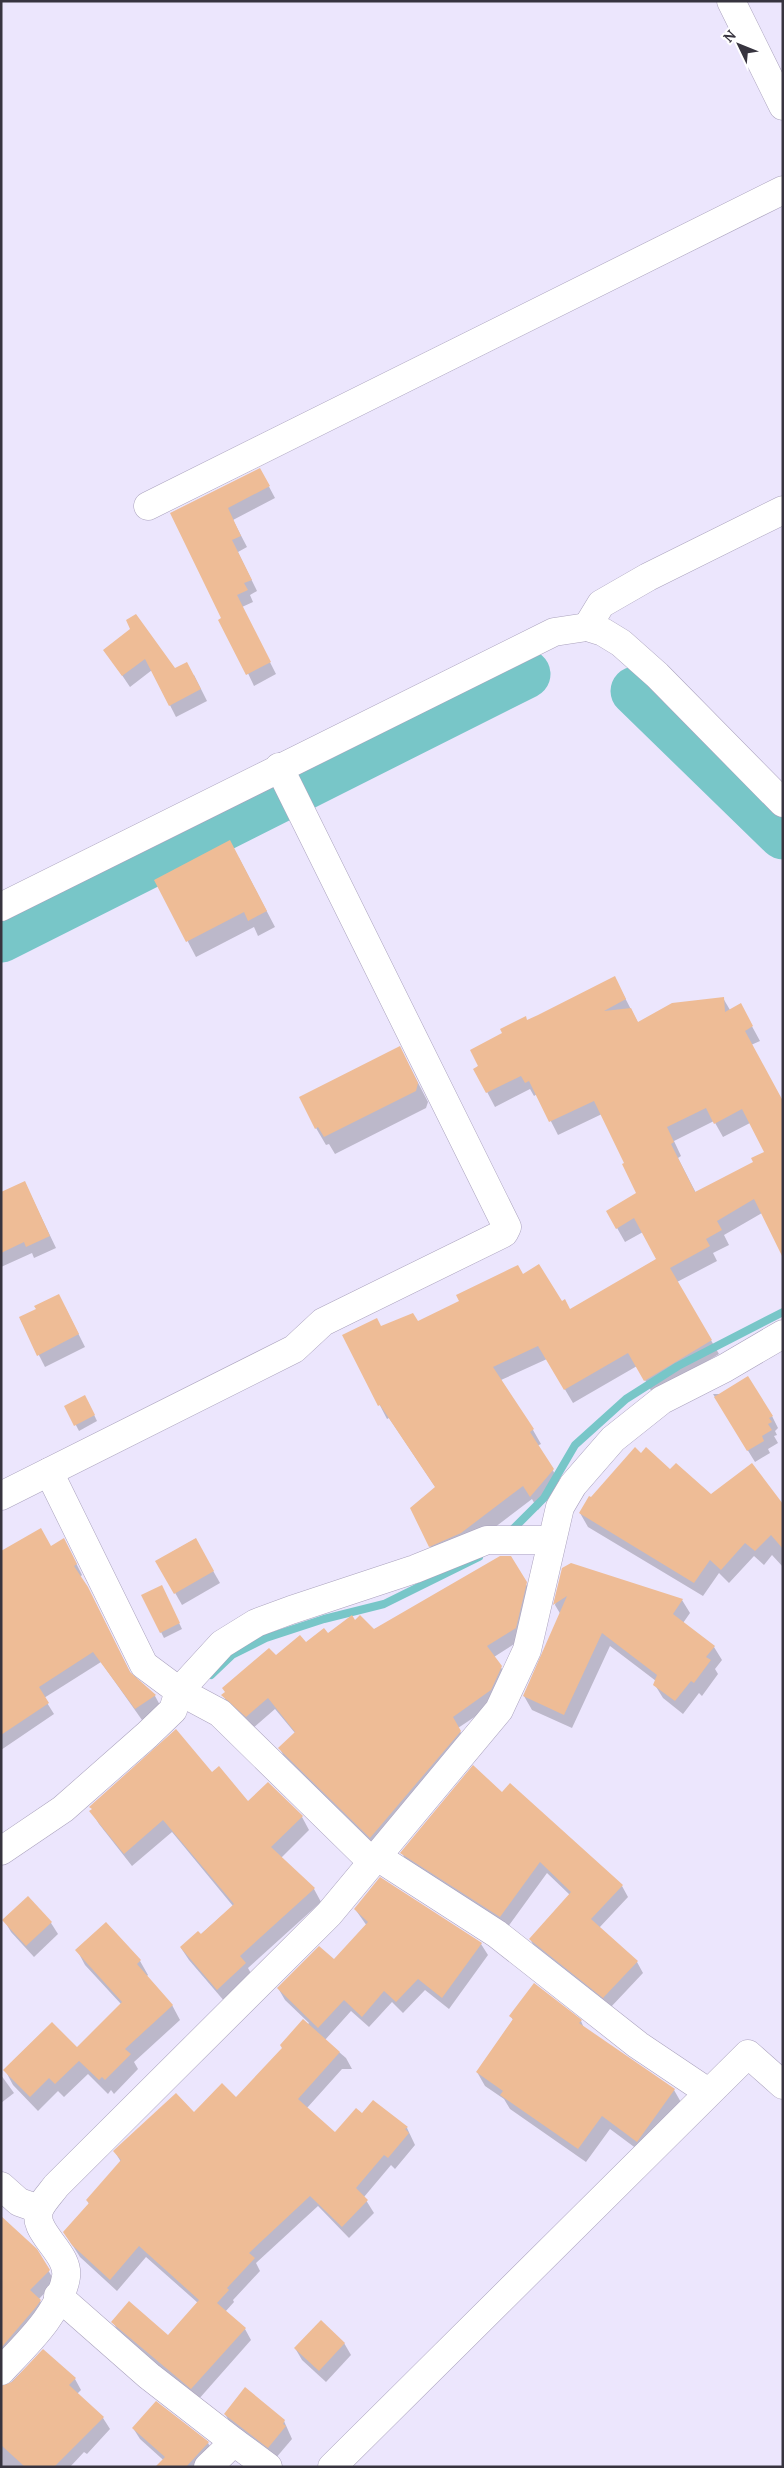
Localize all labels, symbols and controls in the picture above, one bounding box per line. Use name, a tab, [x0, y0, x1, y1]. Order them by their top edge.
north arrow	[714, 20, 764, 70]
text: N	[719, 26, 740, 46]

